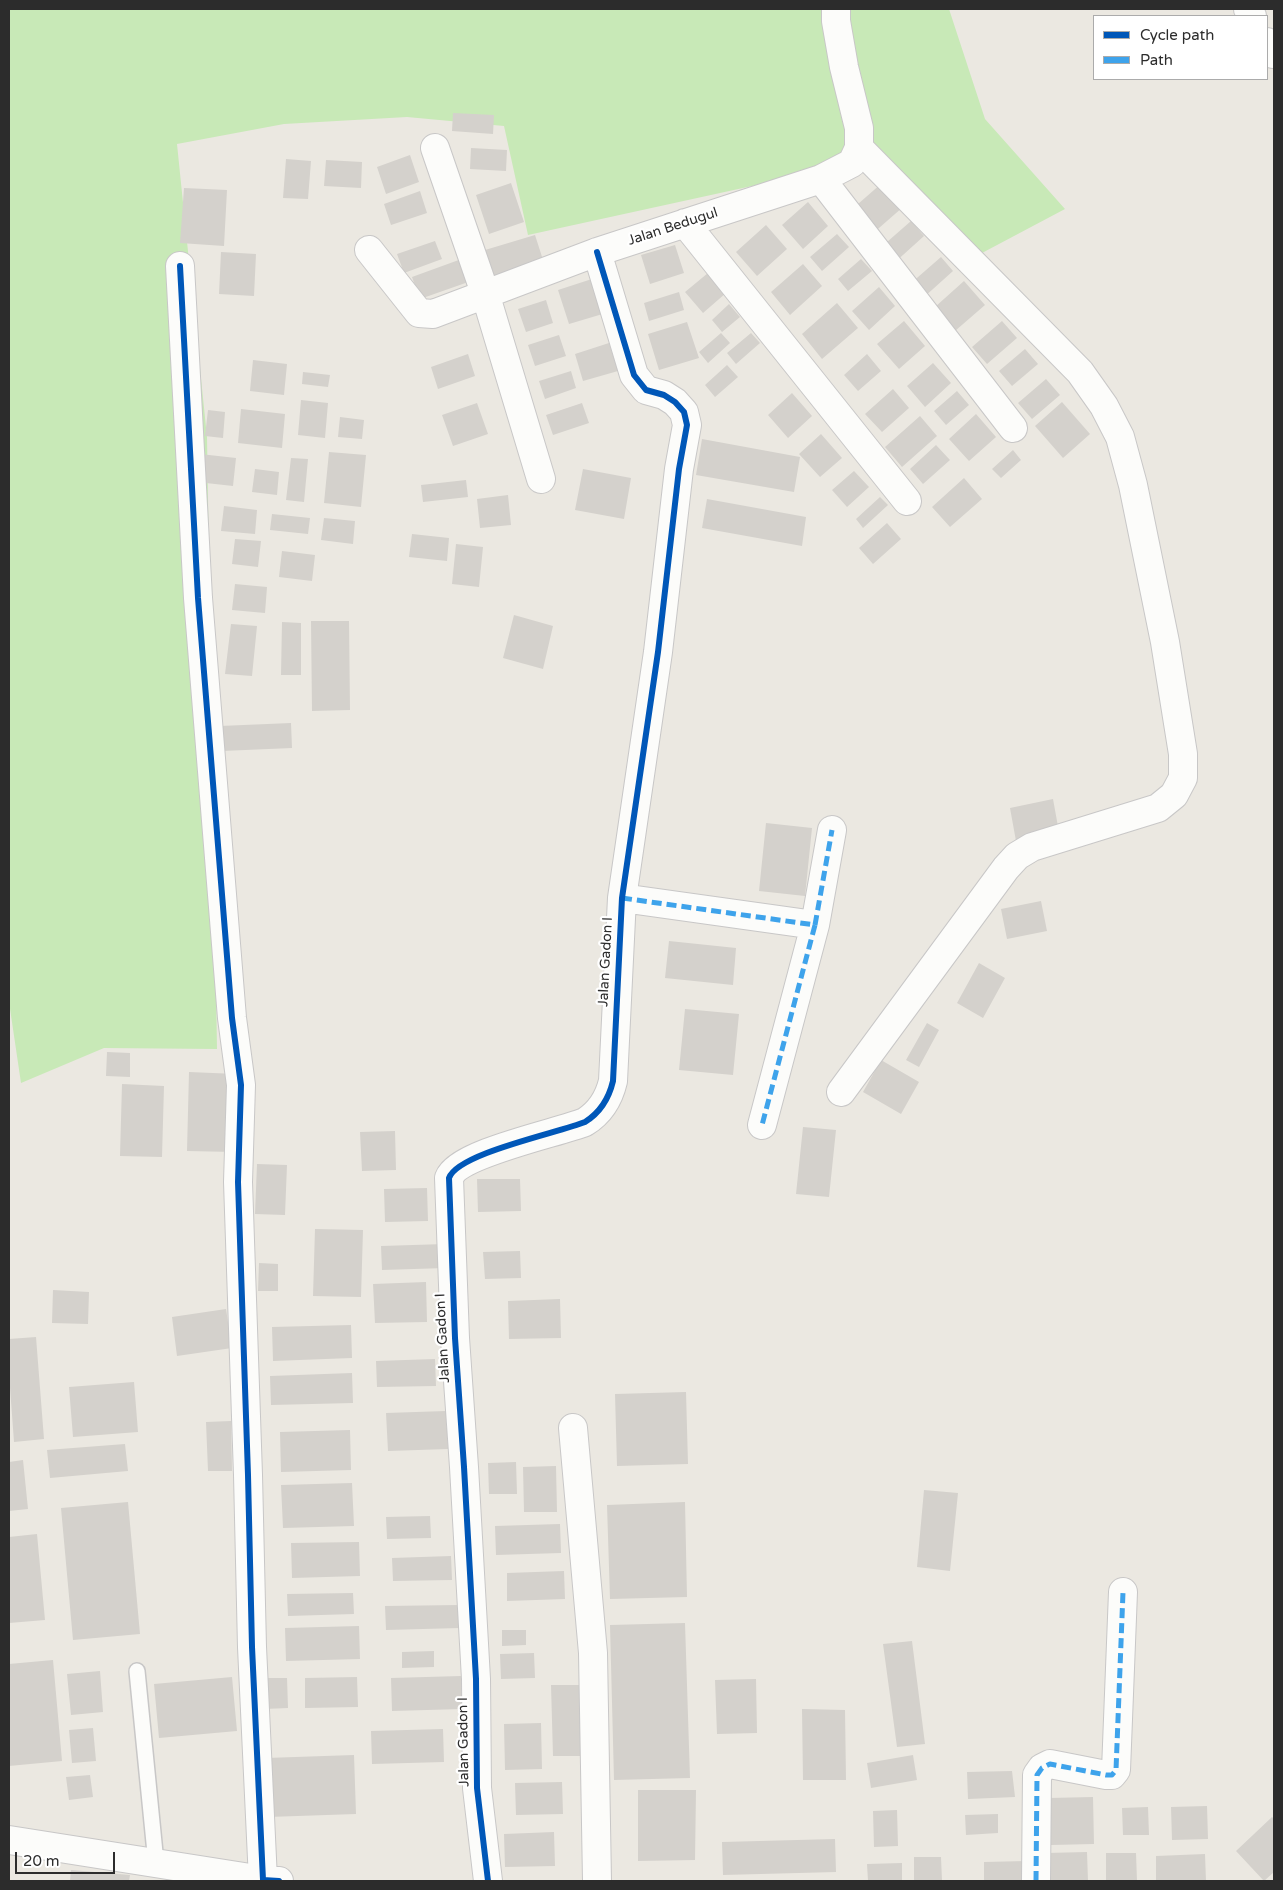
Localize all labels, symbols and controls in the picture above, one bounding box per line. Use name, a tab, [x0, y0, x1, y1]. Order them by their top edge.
legend	[1093, 15, 1268, 80]
text: Cycle path	[1140, 26, 1214, 44]
text: Path	[1140, 51, 1173, 69]
street label: Jalan Bedugul	[626, 205, 720, 249]
street label: Jalan Gadon I	[595, 917, 617, 1007]
street label: Jalan Gadon I	[432, 1293, 454, 1383]
street label: Jalan Gadon I	[455, 1697, 473, 1787]
scale bar	[18, 1842, 118, 1874]
text: 20 m	[23, 1852, 60, 1870]

